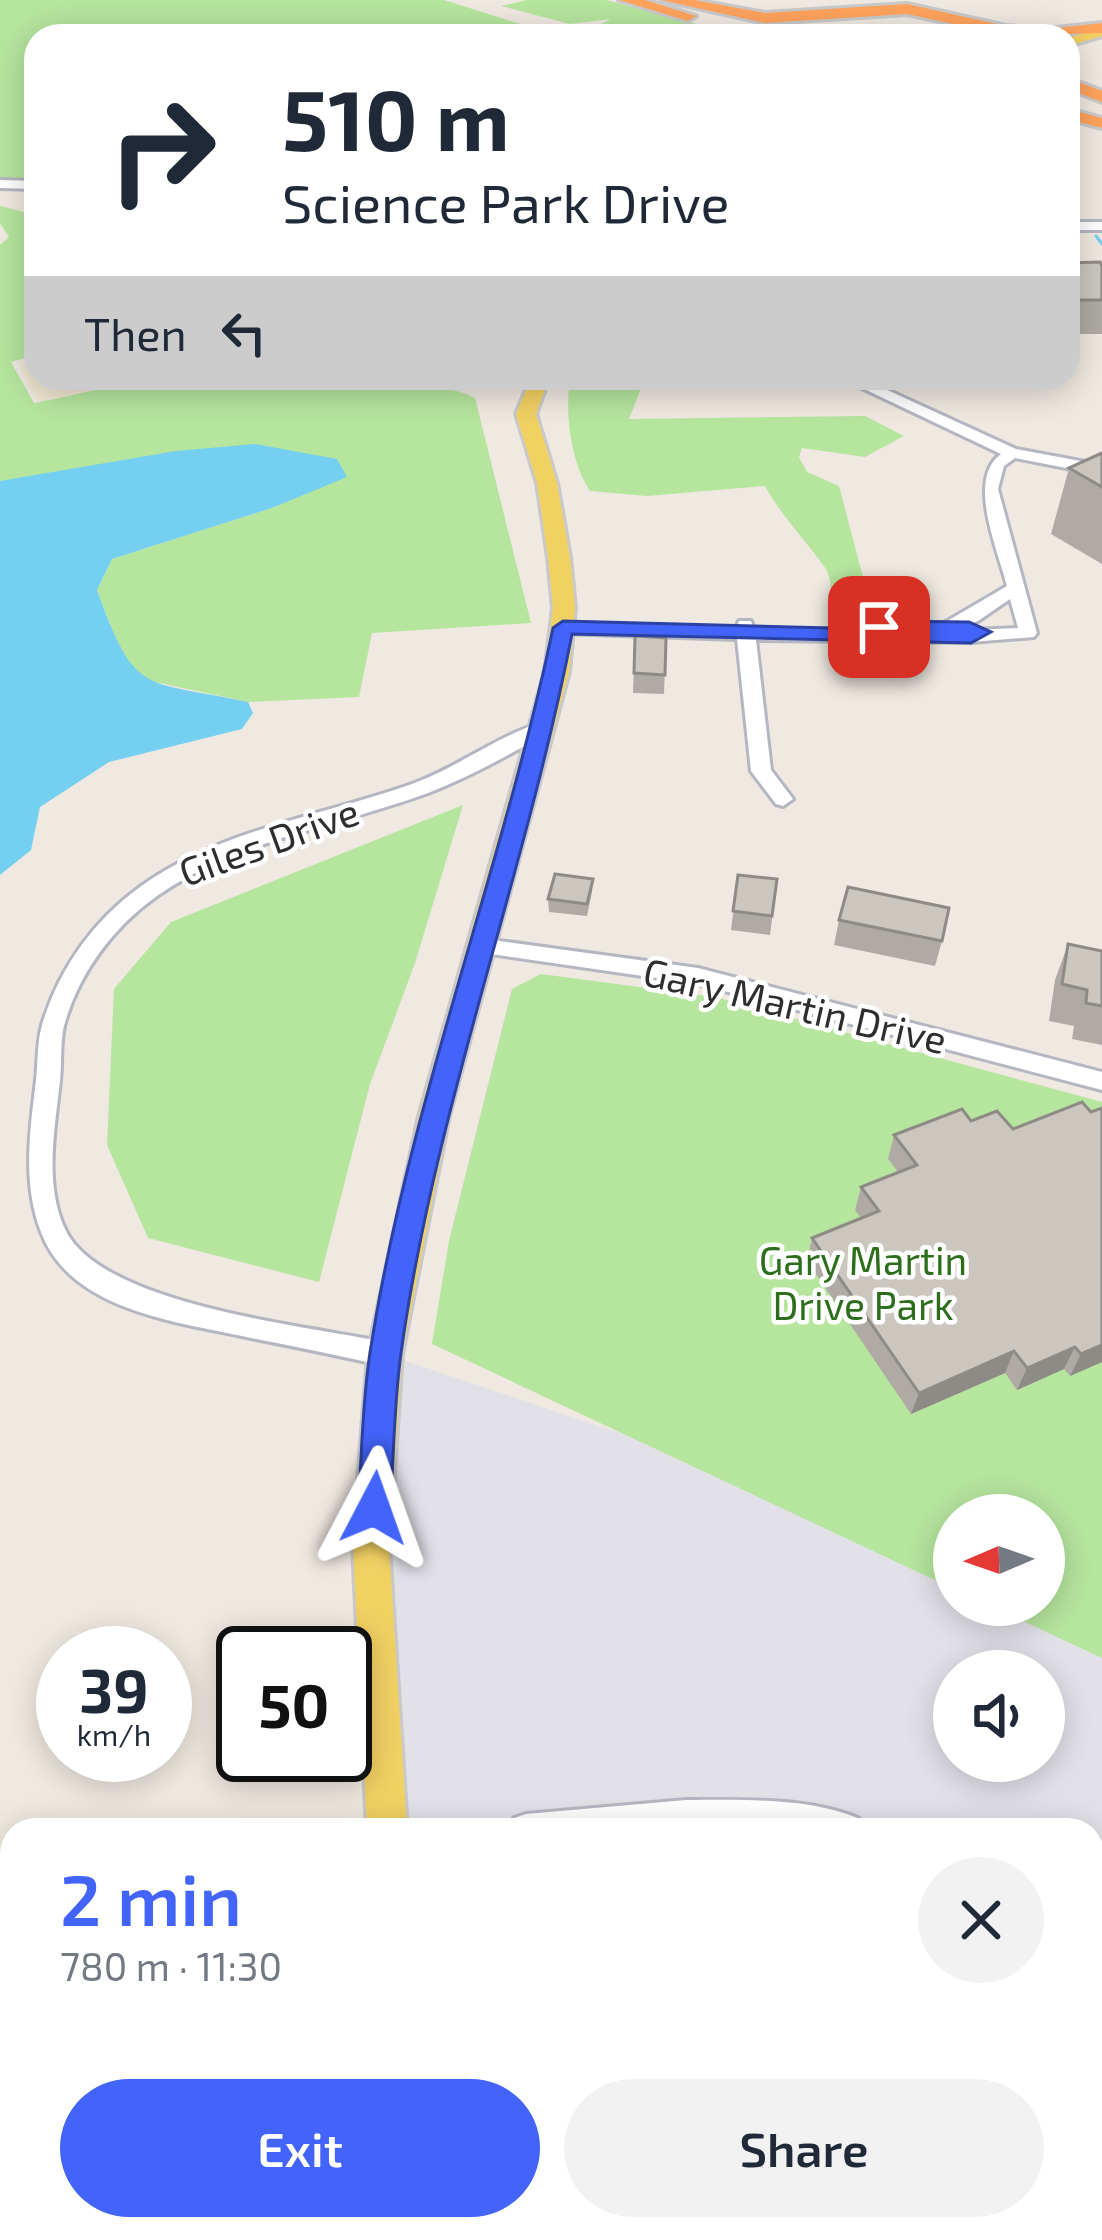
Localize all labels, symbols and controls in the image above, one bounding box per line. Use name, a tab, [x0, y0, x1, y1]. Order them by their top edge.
text: 510 m	[282, 67, 510, 168]
icon: right	[84, 72, 240, 228]
text: Science Park Drive	[282, 169, 730, 234]
icon: left	[211, 300, 277, 366]
text: Then	[84, 306, 187, 360]
pin	[828, 576, 930, 678]
icon: arrive	[846, 594, 912, 660]
street label: Giles Drive	[172, 786, 365, 895]
street label: Gary Martin Drive	[639, 947, 952, 1062]
park label: Gary Martin Drive Park	[759, 1236, 967, 1328]
position arrow	[311, 1445, 437, 1571]
north arrow	[933, 1494, 1065, 1626]
map controls	[933, 1494, 1065, 1782]
speed limit sign: 50	[216, 1626, 372, 1782]
button: sound	[933, 1650, 1065, 1782]
text: 39	[79, 1653, 149, 1725]
text: km/h	[77, 1716, 151, 1752]
text: 2 min	[60, 1854, 242, 1940]
button: close	[918, 1857, 1044, 1983]
text: 780 m · 11:30	[60, 1942, 282, 1989]
button: Exit	[60, 2079, 540, 2217]
button: Share	[564, 2079, 1044, 2217]

